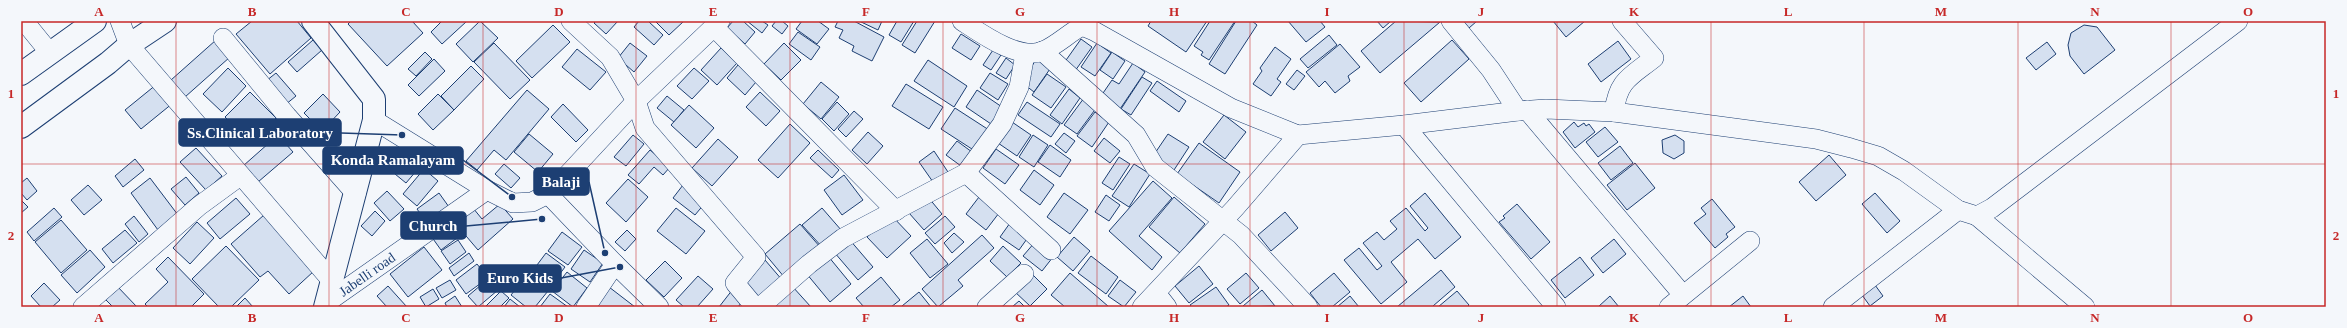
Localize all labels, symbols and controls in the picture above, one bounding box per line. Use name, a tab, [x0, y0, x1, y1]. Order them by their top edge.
text: A	[94, 4, 104, 19]
text: B	[248, 4, 257, 19]
text: C	[401, 4, 411, 19]
text: D	[554, 4, 564, 19]
text: E	[709, 4, 717, 19]
text: F	[862, 4, 870, 19]
text: G	[1015, 4, 1025, 19]
text: H	[1169, 4, 1179, 19]
text: I	[1324, 4, 1330, 19]
text: J	[1478, 4, 1485, 19]
text: K	[1629, 4, 1640, 19]
text: L	[1784, 4, 1793, 19]
text: M	[1935, 4, 1947, 19]
text: N	[2090, 4, 2100, 19]
text: O	[2243, 4, 2253, 19]
text: 1	[8, 86, 14, 101]
text: 1	[2333, 86, 2339, 101]
callout: Ss.Clinical Laboratory	[179, 119, 341, 146]
text: Ss.Clinical Laboratory	[187, 125, 333, 141]
callout: Konda Ramalayam	[323, 147, 463, 174]
text: Konda Ramalayam	[331, 152, 456, 168]
callout: Balaji	[534, 168, 589, 195]
text: Balaji	[542, 174, 580, 190]
callout: Church	[401, 212, 466, 239]
text: Church	[409, 218, 458, 234]
text: 2	[8, 228, 14, 243]
text: 2	[2333, 228, 2339, 243]
street label: Jabelli road	[336, 250, 398, 299]
callout: Euro Kids	[479, 265, 561, 292]
text: Euro Kids	[487, 270, 553, 286]
text: A	[94, 310, 104, 325]
text: B	[248, 310, 257, 325]
text: C	[401, 310, 411, 325]
text: D	[554, 310, 564, 325]
text: E	[709, 310, 717, 325]
text: F	[862, 310, 870, 325]
text: G	[1015, 310, 1025, 325]
text: H	[1169, 310, 1179, 325]
text: I	[1324, 310, 1330, 325]
text: J	[1478, 310, 1485, 325]
text: K	[1629, 310, 1640, 325]
text: L	[1784, 310, 1793, 325]
text: M	[1935, 310, 1947, 325]
text: N	[2090, 310, 2100, 325]
text: O	[2243, 310, 2253, 325]

